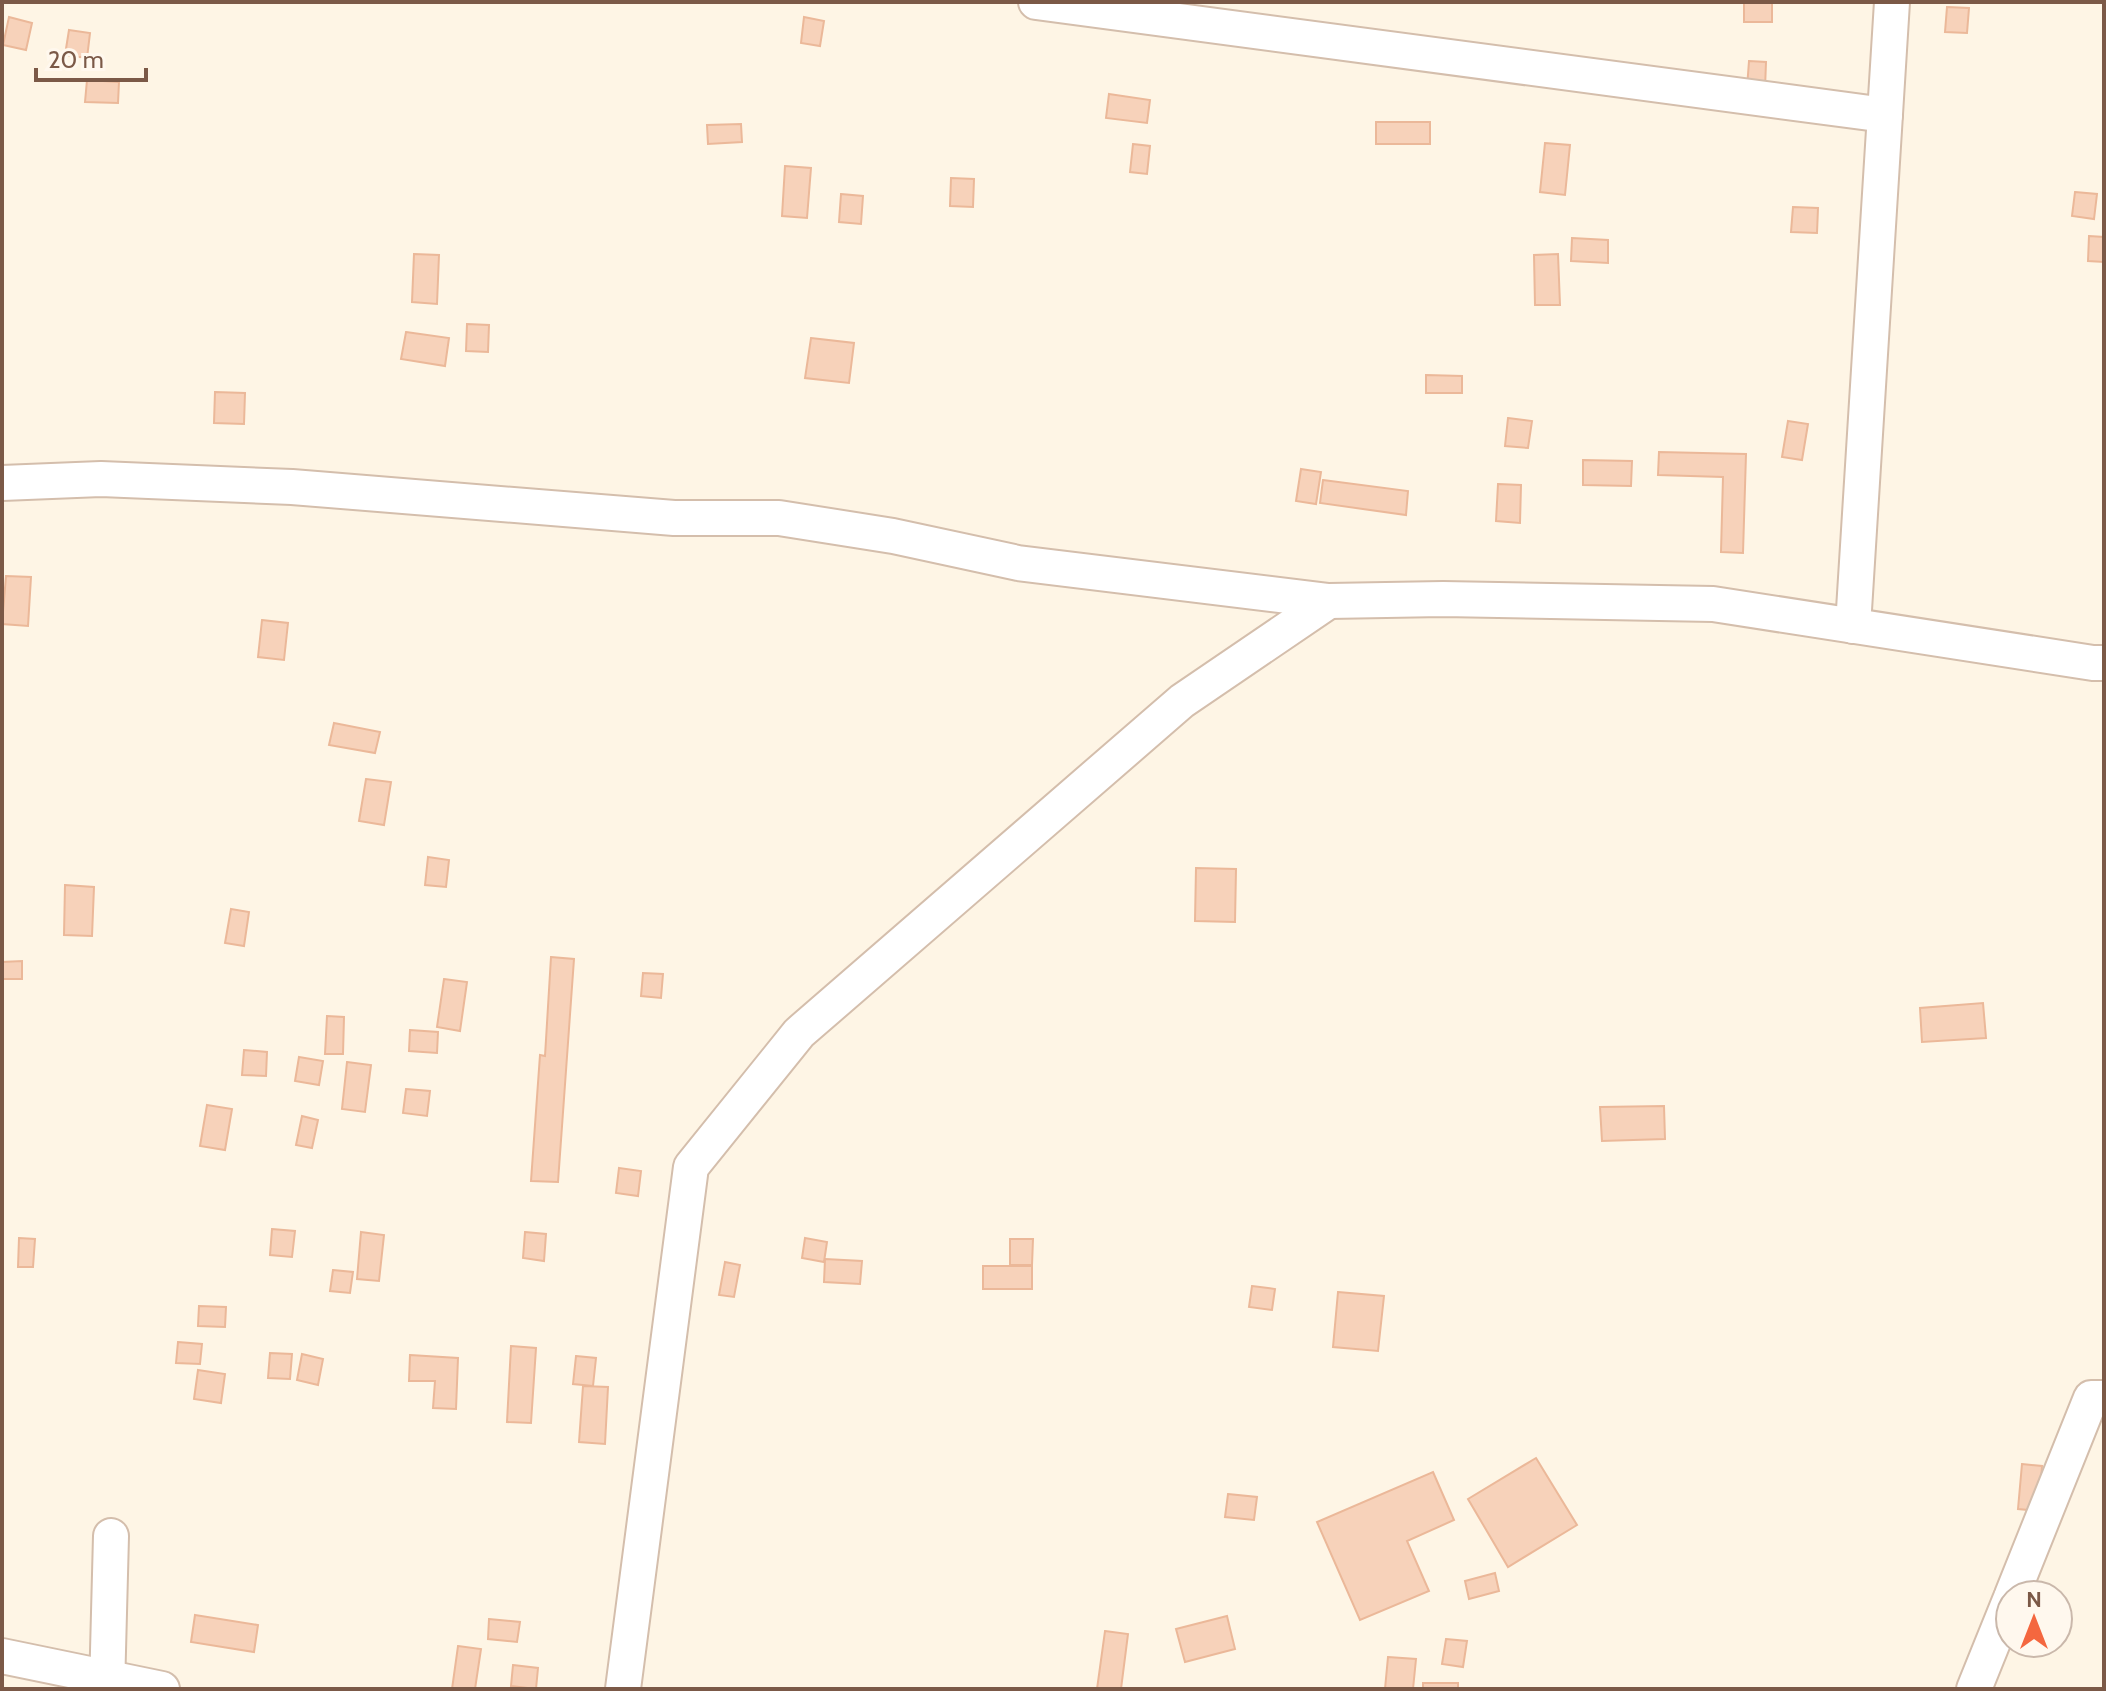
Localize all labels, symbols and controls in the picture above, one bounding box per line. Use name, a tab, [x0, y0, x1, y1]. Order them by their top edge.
scale bar	[36, 32, 146, 82]
text: 20 m	[48, 45, 104, 74]
north arrow	[1994, 1579, 2074, 1659]
text: N	[2026, 1586, 2042, 1613]

